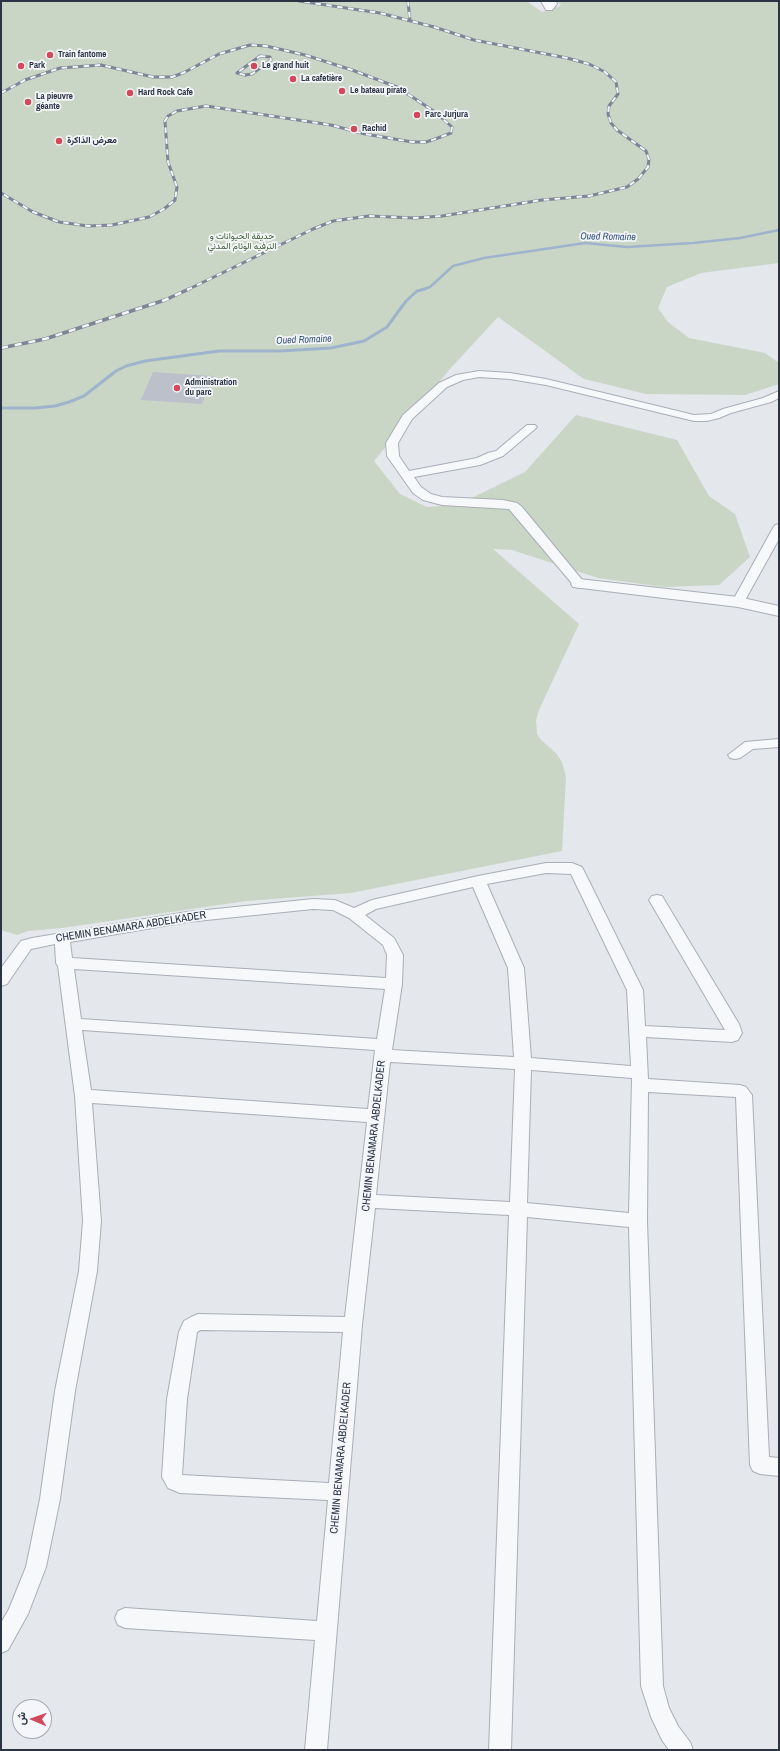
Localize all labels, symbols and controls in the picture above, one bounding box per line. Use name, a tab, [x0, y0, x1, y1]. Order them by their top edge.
marker: Train fantome	[45, 50, 55, 60]
place label: Train fantome	[58, 50, 106, 60]
marker: Park	[16, 61, 26, 71]
place label: Park	[29, 61, 45, 71]
marker: Le grand huit	[249, 61, 259, 71]
place label: Le grand huit	[262, 61, 309, 71]
marker: La cafetière	[288, 74, 298, 84]
place label: La cafetière	[301, 74, 342, 84]
marker: Le bateau pirate	[337, 86, 347, 96]
place label: Le bateau pirate	[350, 86, 407, 96]
marker: Hard Rock Cafe	[125, 88, 135, 98]
place label: Hard Rock Cafe	[138, 88, 193, 98]
place label: La pieuvre géante	[36, 92, 73, 113]
marker: La pieuvre géante	[23, 97, 33, 107]
marker: Parc Jurjura	[412, 110, 422, 120]
place label: Parc Jurjura	[425, 110, 468, 120]
marker: Rachid	[349, 124, 359, 134]
place label: Rachid	[362, 124, 387, 134]
marker: معرض الذاكرة	[54, 136, 64, 146]
place label: معرض الذاكرة	[67, 136, 117, 146]
water label: Oued Romaine	[580, 231, 636, 243]
park label: حديقة الحيوانات و الترفيه الوئام المدني	[207, 232, 277, 253]
water label: Oued Romaine	[276, 333, 332, 347]
place label: Administration du parc	[185, 378, 237, 399]
marker: Administration du parc	[172, 383, 182, 393]
street label: CHEMIN BENAMARA ABDELKADER	[55, 909, 207, 945]
street label: CHEMIN BENAMARA ABDELKADER	[359, 1060, 389, 1212]
street label: CHEMIN BENAMARA ABDELKADER	[328, 1382, 354, 1534]
north arrow	[12, 1699, 52, 1739]
text: ش	[14, 1712, 28, 1725]

